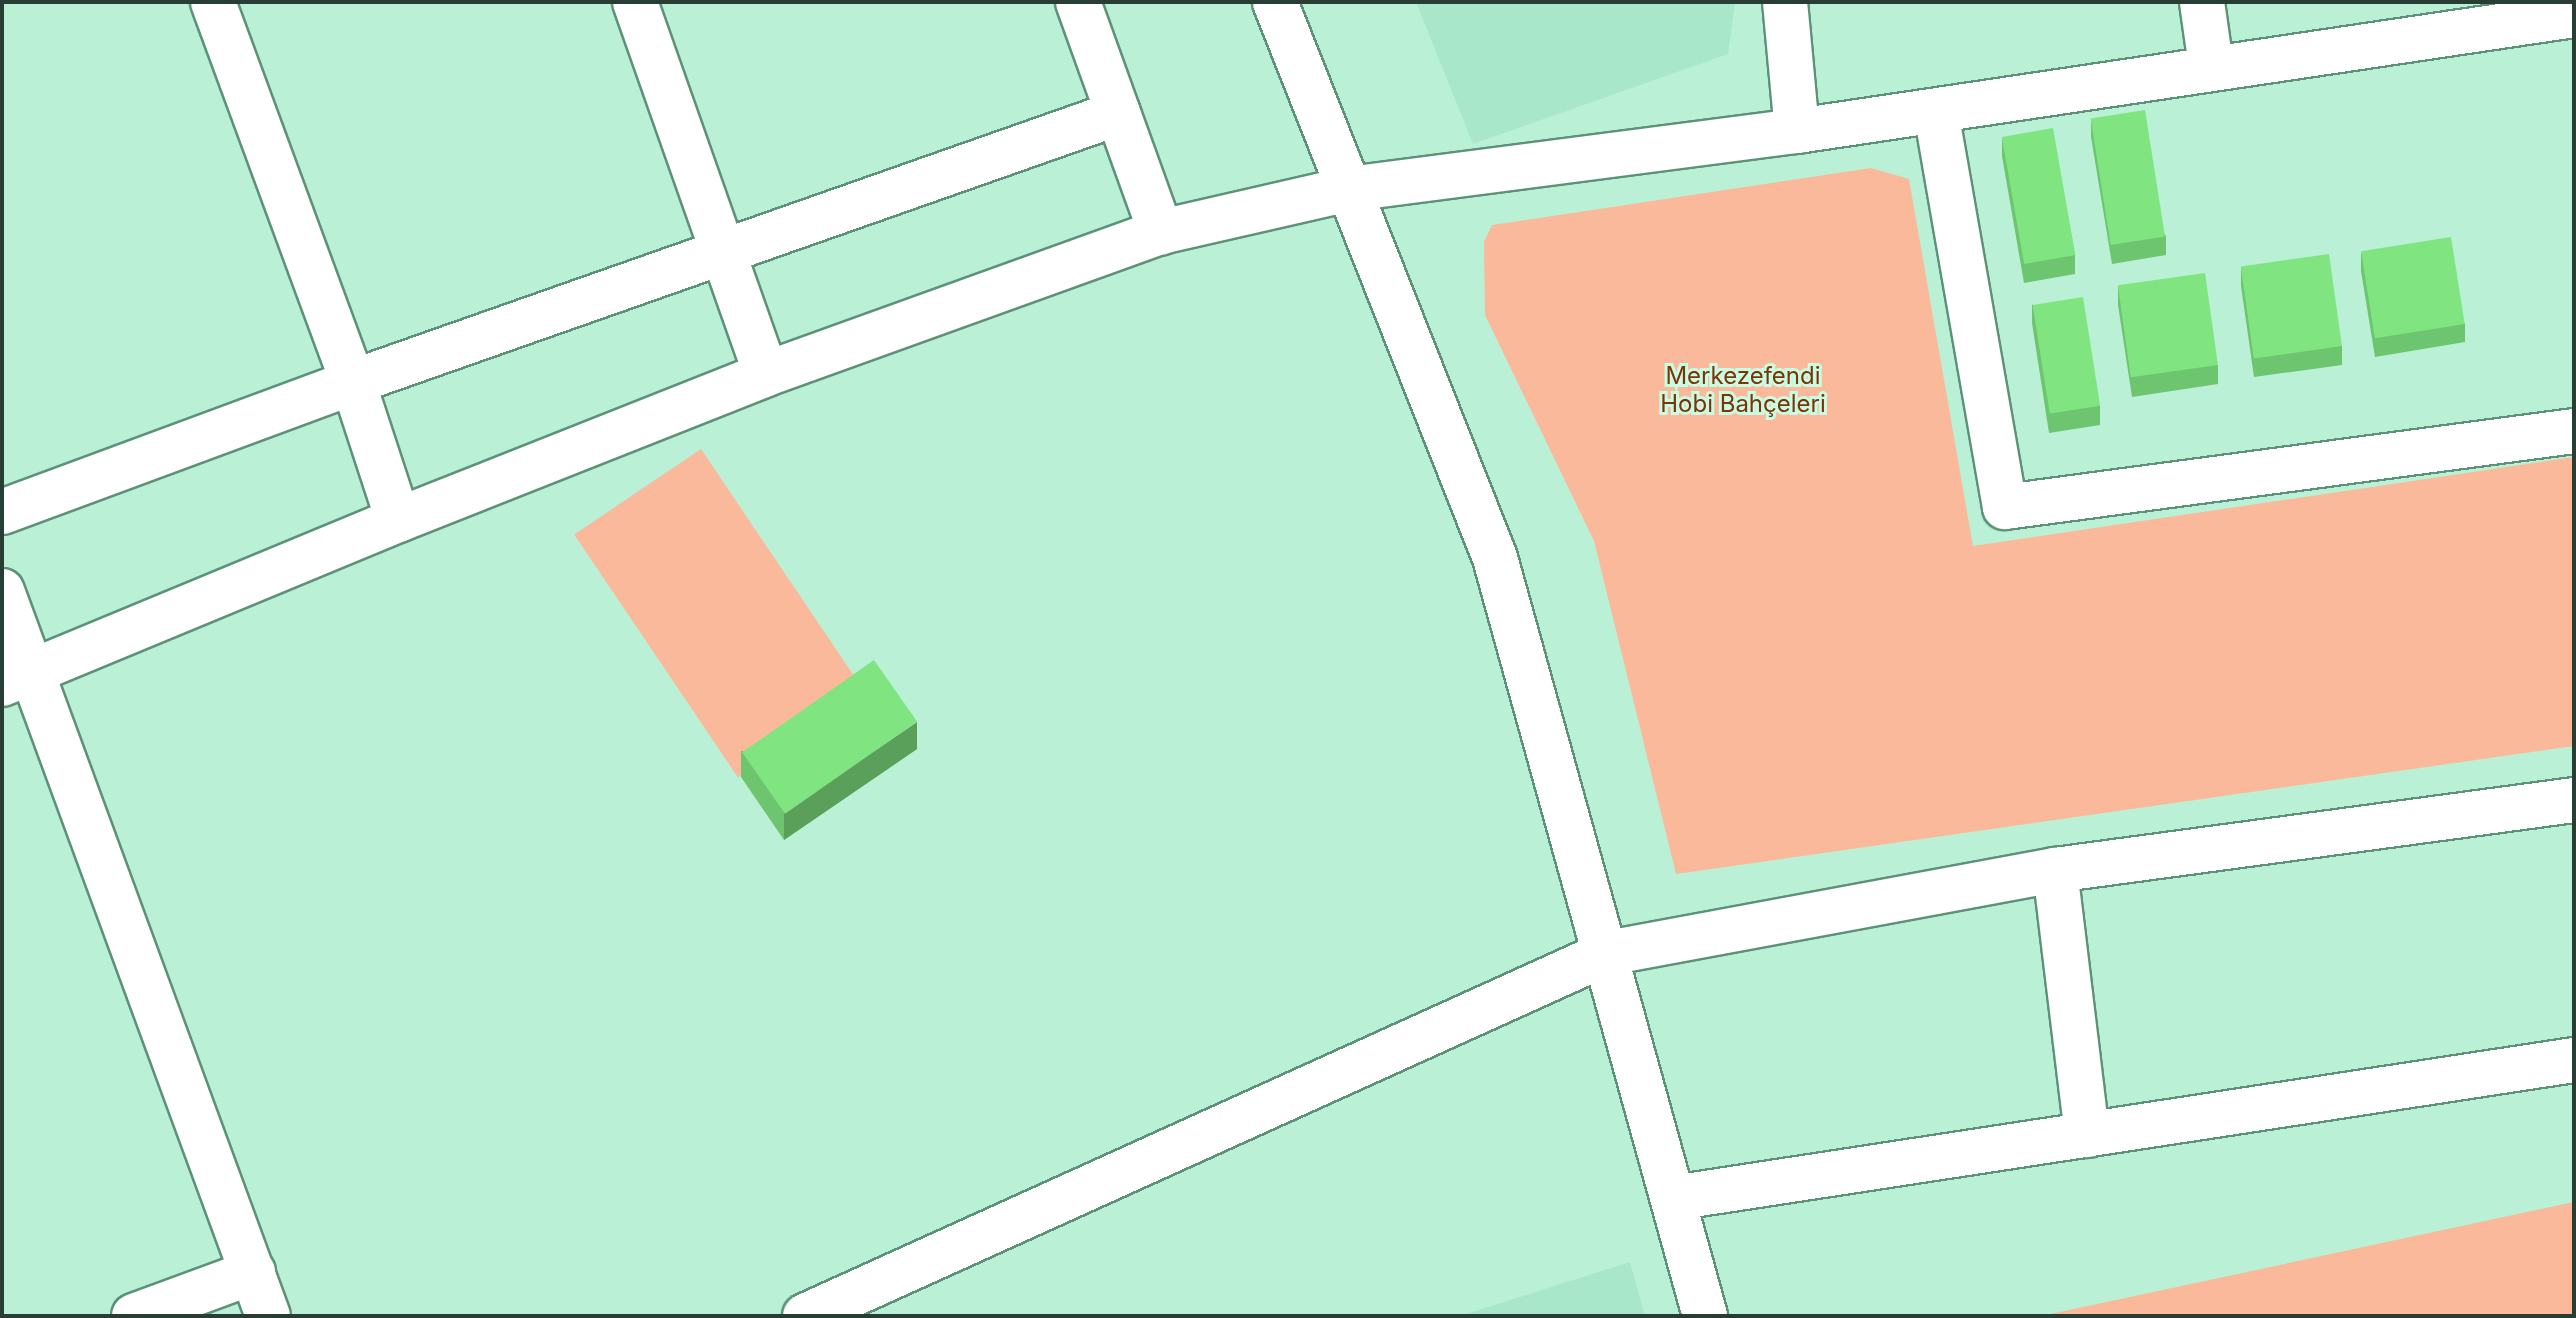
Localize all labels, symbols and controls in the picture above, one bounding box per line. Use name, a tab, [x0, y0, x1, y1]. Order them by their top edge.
park label: Merkezefendi Hobi Bahçeleri	[1660, 362, 1826, 418]

